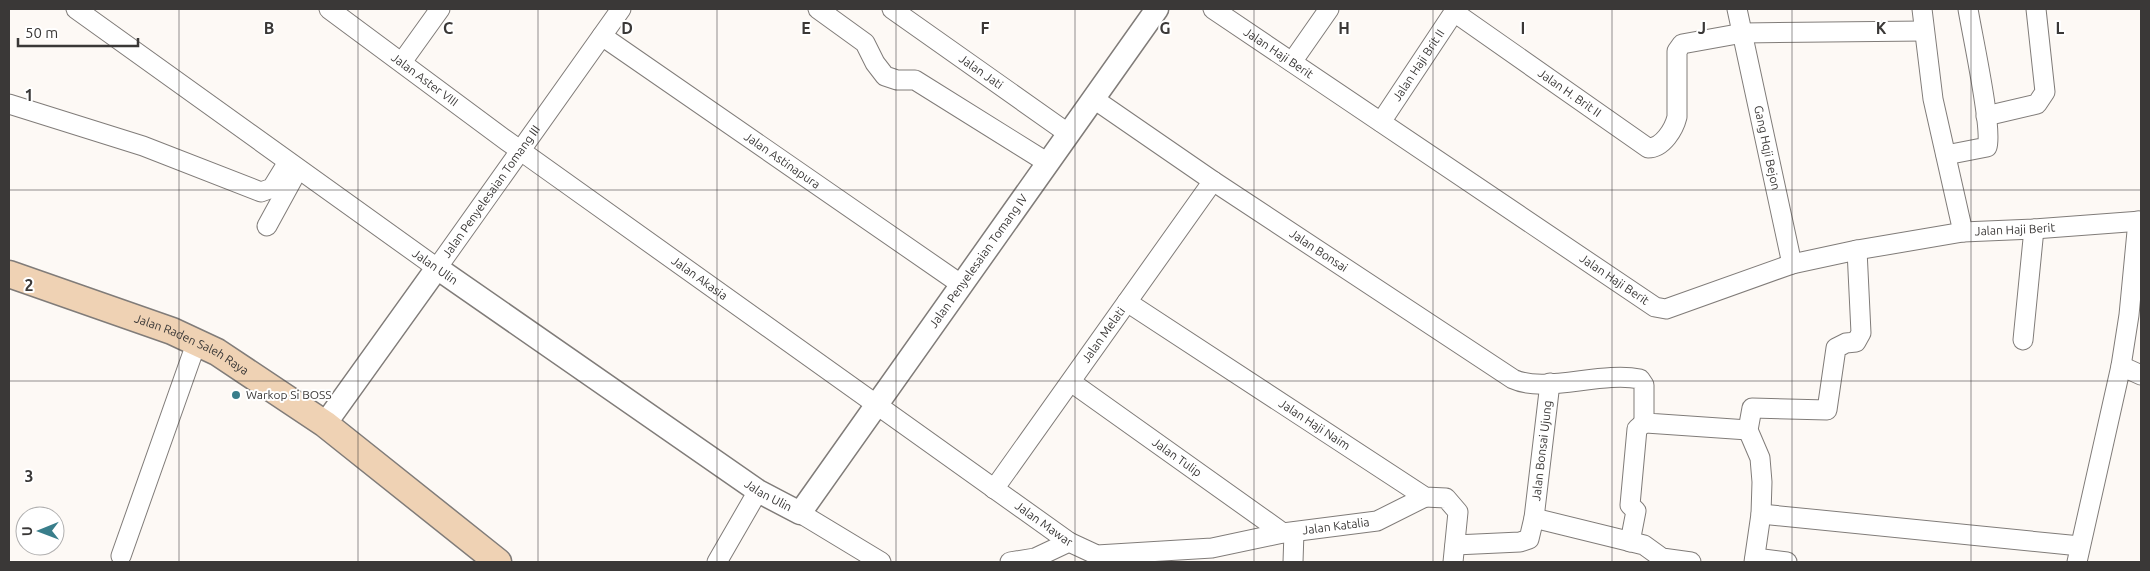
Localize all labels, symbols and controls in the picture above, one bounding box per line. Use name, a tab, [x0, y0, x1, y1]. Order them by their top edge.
scale bar	[18, 15, 138, 47]
text: B	[264, 19, 274, 37]
text: C	[443, 19, 453, 37]
text: D	[621, 19, 633, 37]
text: E	[801, 19, 811, 37]
text: F	[981, 19, 990, 37]
text: G	[1159, 19, 1171, 37]
text: H	[1338, 19, 1350, 37]
text: I	[1521, 19, 1525, 37]
text: J	[1698, 19, 1706, 37]
text: K	[1876, 19, 1887, 37]
text: L	[2056, 19, 2065, 37]
text: 50 m	[25, 24, 58, 41]
street label: Jalan Haji Berit	[1242, 25, 1316, 81]
street label: Jalan Haji Brit II	[1390, 27, 1447, 103]
street label: Jalan Aster VIII	[389, 51, 461, 108]
street label: Jalan Jati	[957, 52, 1006, 91]
street label: Jalan H. Brit II	[1536, 66, 1604, 119]
text: 1	[24, 86, 34, 104]
street label: Gang Hqji Bejon	[1752, 104, 1783, 191]
street label: Jalan Penyelesaian Tomang III	[440, 123, 542, 260]
street label: Jalan Astinapura	[742, 129, 823, 191]
street label: Jalan Penyelesaian Tomang IV	[926, 191, 1030, 330]
street label: Jalan Haji Berit	[1974, 220, 2056, 238]
street label: Jalan Bonsai	[1287, 226, 1350, 274]
street label: Jalan Ulin	[410, 246, 460, 287]
street label: Jalan Haji Berit	[1578, 251, 1652, 307]
street label: Jalan Akasia	[669, 254, 730, 302]
text: 2	[24, 276, 34, 294]
street label: Jalan Melati	[1079, 304, 1127, 365]
street label: Jalan Raden Saleh Raya	[133, 311, 251, 377]
place label: Warkop Si BOSS	[246, 388, 332, 401]
marker: Warkop Si BOSS	[230, 389, 242, 401]
street label: Jalan Haji Naim	[1277, 396, 1353, 452]
street label: Jalan Bonsai Ujung	[1529, 399, 1554, 502]
street label: Jalan Tulip	[1150, 435, 1204, 479]
text: 3	[24, 467, 34, 485]
street label: Jalan Ulin	[742, 477, 794, 514]
street label: Jalan Mawar	[1013, 499, 1075, 549]
north arrow	[15, 506, 65, 556]
street label: Jalan Katalia	[1301, 515, 1370, 536]
text: U	[19, 526, 35, 536]

